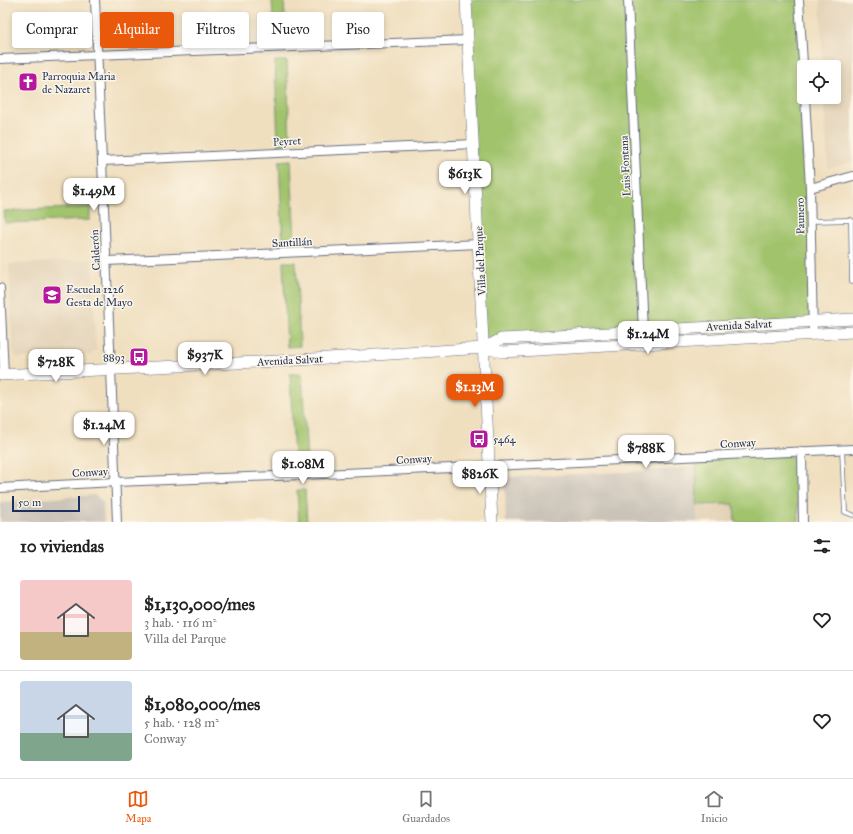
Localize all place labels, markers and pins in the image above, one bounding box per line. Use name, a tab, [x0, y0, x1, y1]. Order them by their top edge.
place label: Parroquia Maria de Nazaret	[42, 70, 116, 96]
church icon: Parroquia Maria de Nazaret	[17, 71, 39, 93]
pin: $613K	[437, 161, 493, 195]
pin: $1.49M	[61, 178, 127, 212]
place label: Escuela 1226 Gesta de Mayo	[66, 283, 133, 309]
school or university icon: Escuela 1226 Gesta de Mayo	[41, 284, 63, 306]
pin: $1.24M	[615, 321, 681, 355]
pin: $937K	[177, 342, 233, 376]
bus stop icon: 8893	[128, 346, 150, 368]
pin: $728K	[28, 349, 84, 383]
place label: 8893	[103, 351, 125, 364]
pin: $1.13M	[442, 374, 508, 408]
pin: $1.24M	[71, 412, 137, 446]
bus stop icon: 5464	[468, 428, 490, 450]
place label: 5464	[493, 433, 517, 446]
pin: $788K	[618, 435, 674, 469]
pin: $1.08M	[270, 451, 336, 485]
pin: $826K	[452, 461, 508, 495]

